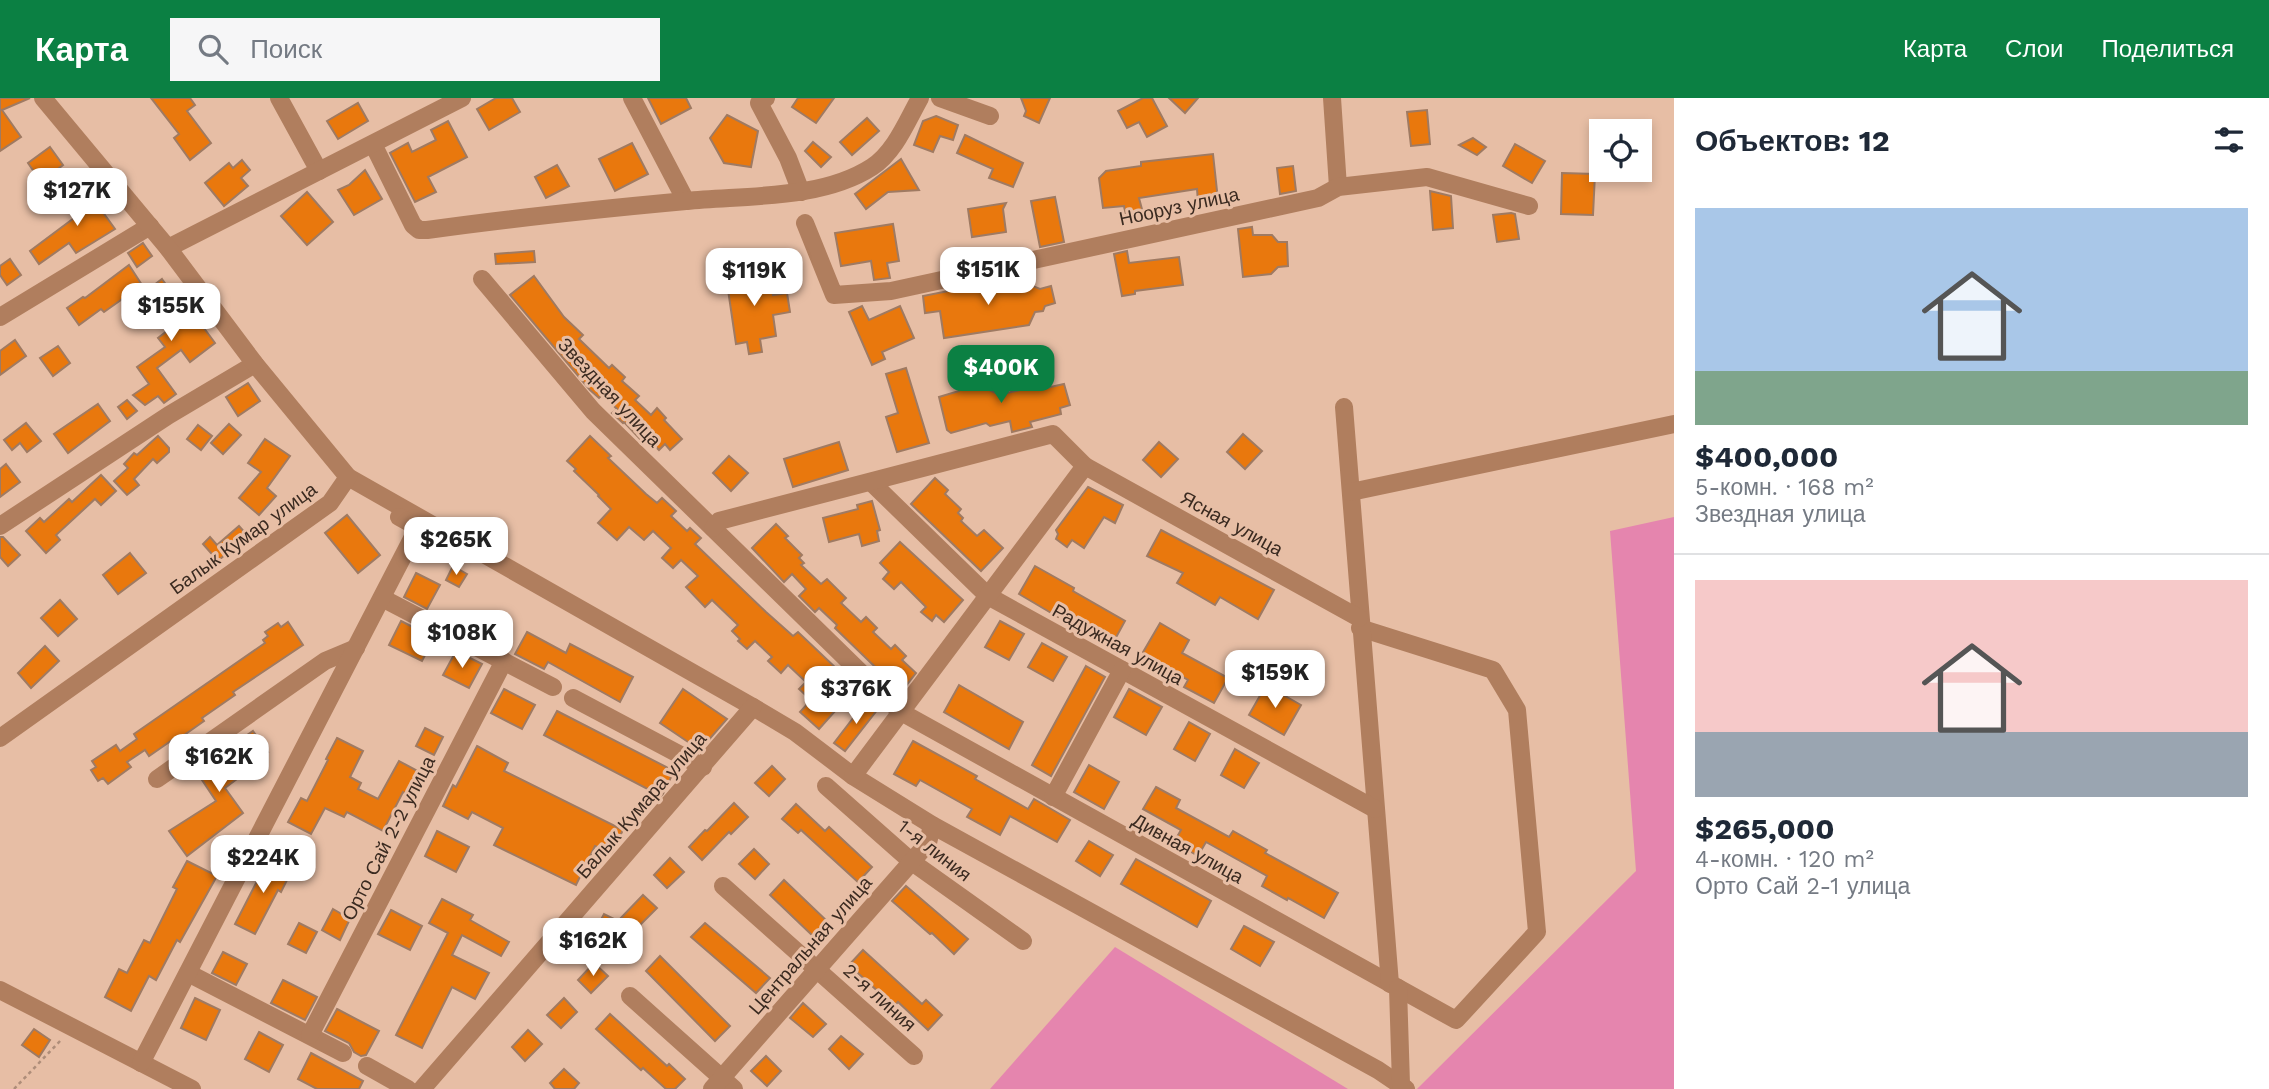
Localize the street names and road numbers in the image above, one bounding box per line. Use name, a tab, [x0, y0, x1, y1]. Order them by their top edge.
street label: Нооруз улица	[1117, 182, 1242, 230]
street label: Звездная улица	[553, 333, 666, 452]
street label: Балык Кумар улица	[165, 477, 322, 599]
street label: Ясная улица	[1177, 486, 1287, 561]
street label: Радужная улица	[1048, 599, 1188, 690]
street label: Балык Кумара улица	[572, 727, 711, 883]
street label: Орто Сай 2-2 улица	[337, 752, 440, 924]
street label: Дивная улица	[1128, 808, 1248, 889]
street label: 1-я линия	[893, 815, 976, 886]
street label: Центральная улица	[744, 871, 877, 1019]
street label: 2-я линия	[838, 959, 921, 1036]

